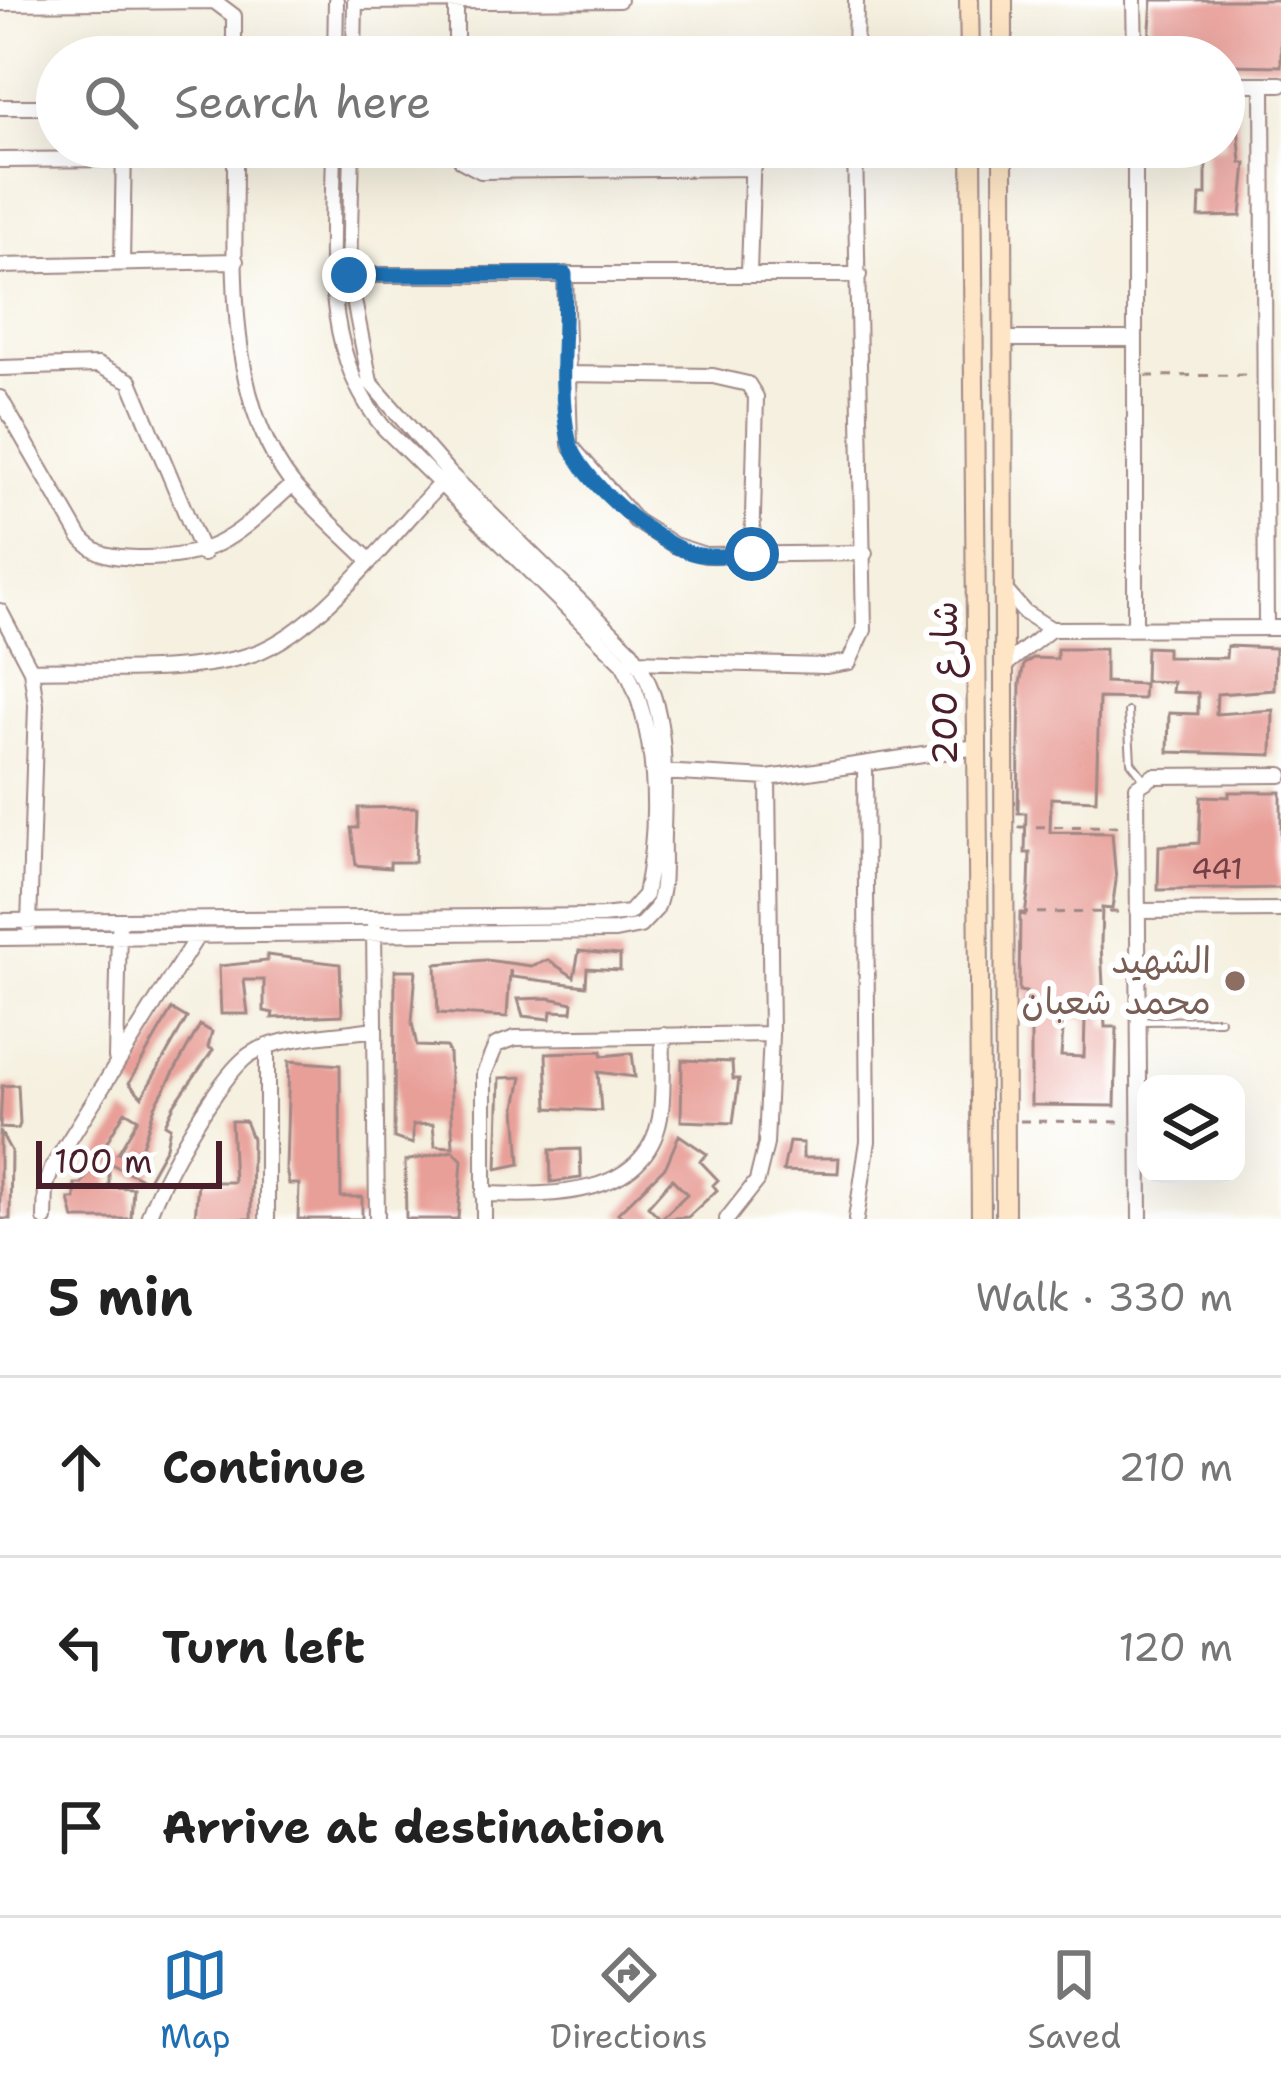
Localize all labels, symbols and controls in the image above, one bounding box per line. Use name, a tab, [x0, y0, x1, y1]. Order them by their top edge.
search box	[36, 36, 1245, 168]
icon: search	[78, 69, 144, 135]
text: Search here	[174, 72, 431, 132]
route end	[322, 248, 376, 302]
route start	[725, 527, 779, 581]
street label: شارع 200	[920, 601, 970, 765]
house number: 441	[1191, 848, 1243, 889]
place label: الشهيد محمد شعبان	[1021, 936, 1211, 1026]
marker: الشهيد محمد شعبان	[1222, 968, 1248, 994]
map controls	[1137, 1075, 1245, 1183]
button: layers	[1137, 1075, 1245, 1183]
scale bar	[36, 1135, 222, 1188]
text: 100 m	[54, 1139, 153, 1184]
text: 5 min	[48, 1263, 193, 1331]
text: Walk · 330 m	[975, 1271, 1233, 1323]
icon: ahead	[48, 1434, 114, 1500]
text: Continue	[162, 1437, 366, 1497]
text: 210 m	[1118, 1441, 1233, 1493]
icon: left	[48, 1614, 114, 1680]
text: Turn left	[162, 1617, 365, 1677]
text: 120 m	[1118, 1621, 1233, 1673]
icon: arrive	[48, 1794, 114, 1860]
text: Arrive at destination	[162, 1797, 665, 1857]
tab: Map	[160, 1942, 231, 2059]
tab: Directions	[550, 1942, 708, 2059]
tab: Saved	[1027, 1942, 1121, 2059]

